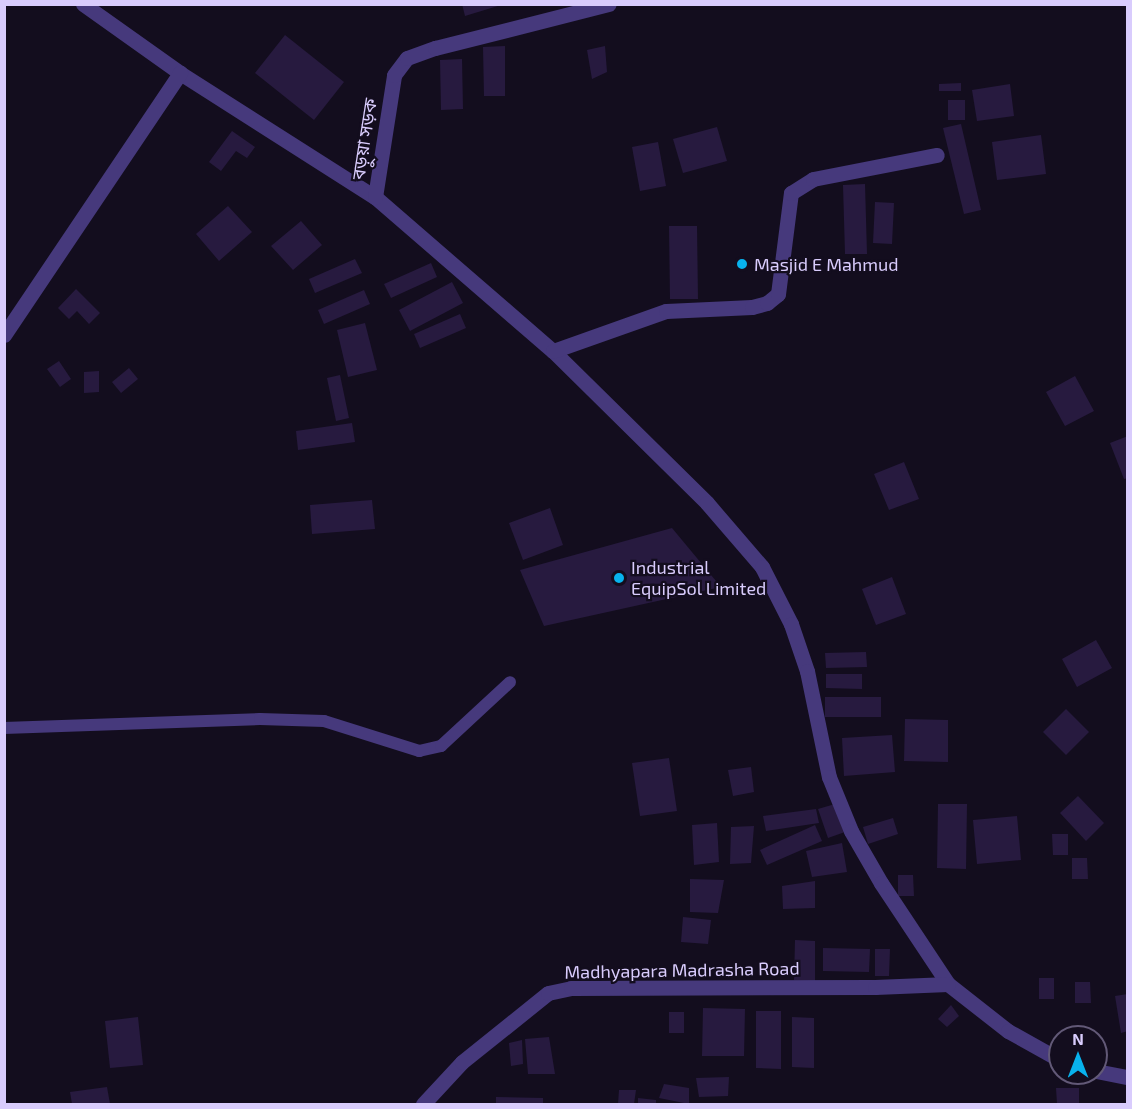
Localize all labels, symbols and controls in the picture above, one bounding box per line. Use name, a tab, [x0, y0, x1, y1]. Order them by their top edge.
street label: বড়ুয়া সড়ক	[347, 97, 381, 181]
place label: Masjid E Mahmud	[754, 253, 899, 275]
marker: Masjid E Mahmud	[735, 257, 749, 271]
place label: Industrial EquipSol Limited	[631, 557, 767, 600]
marker: Industrial EquipSol Limited	[612, 571, 626, 585]
street label: Madhyapara Madrasha Road	[564, 957, 800, 983]
north arrow	[1048, 1025, 1108, 1085]
text: N	[1072, 1029, 1084, 1048]

